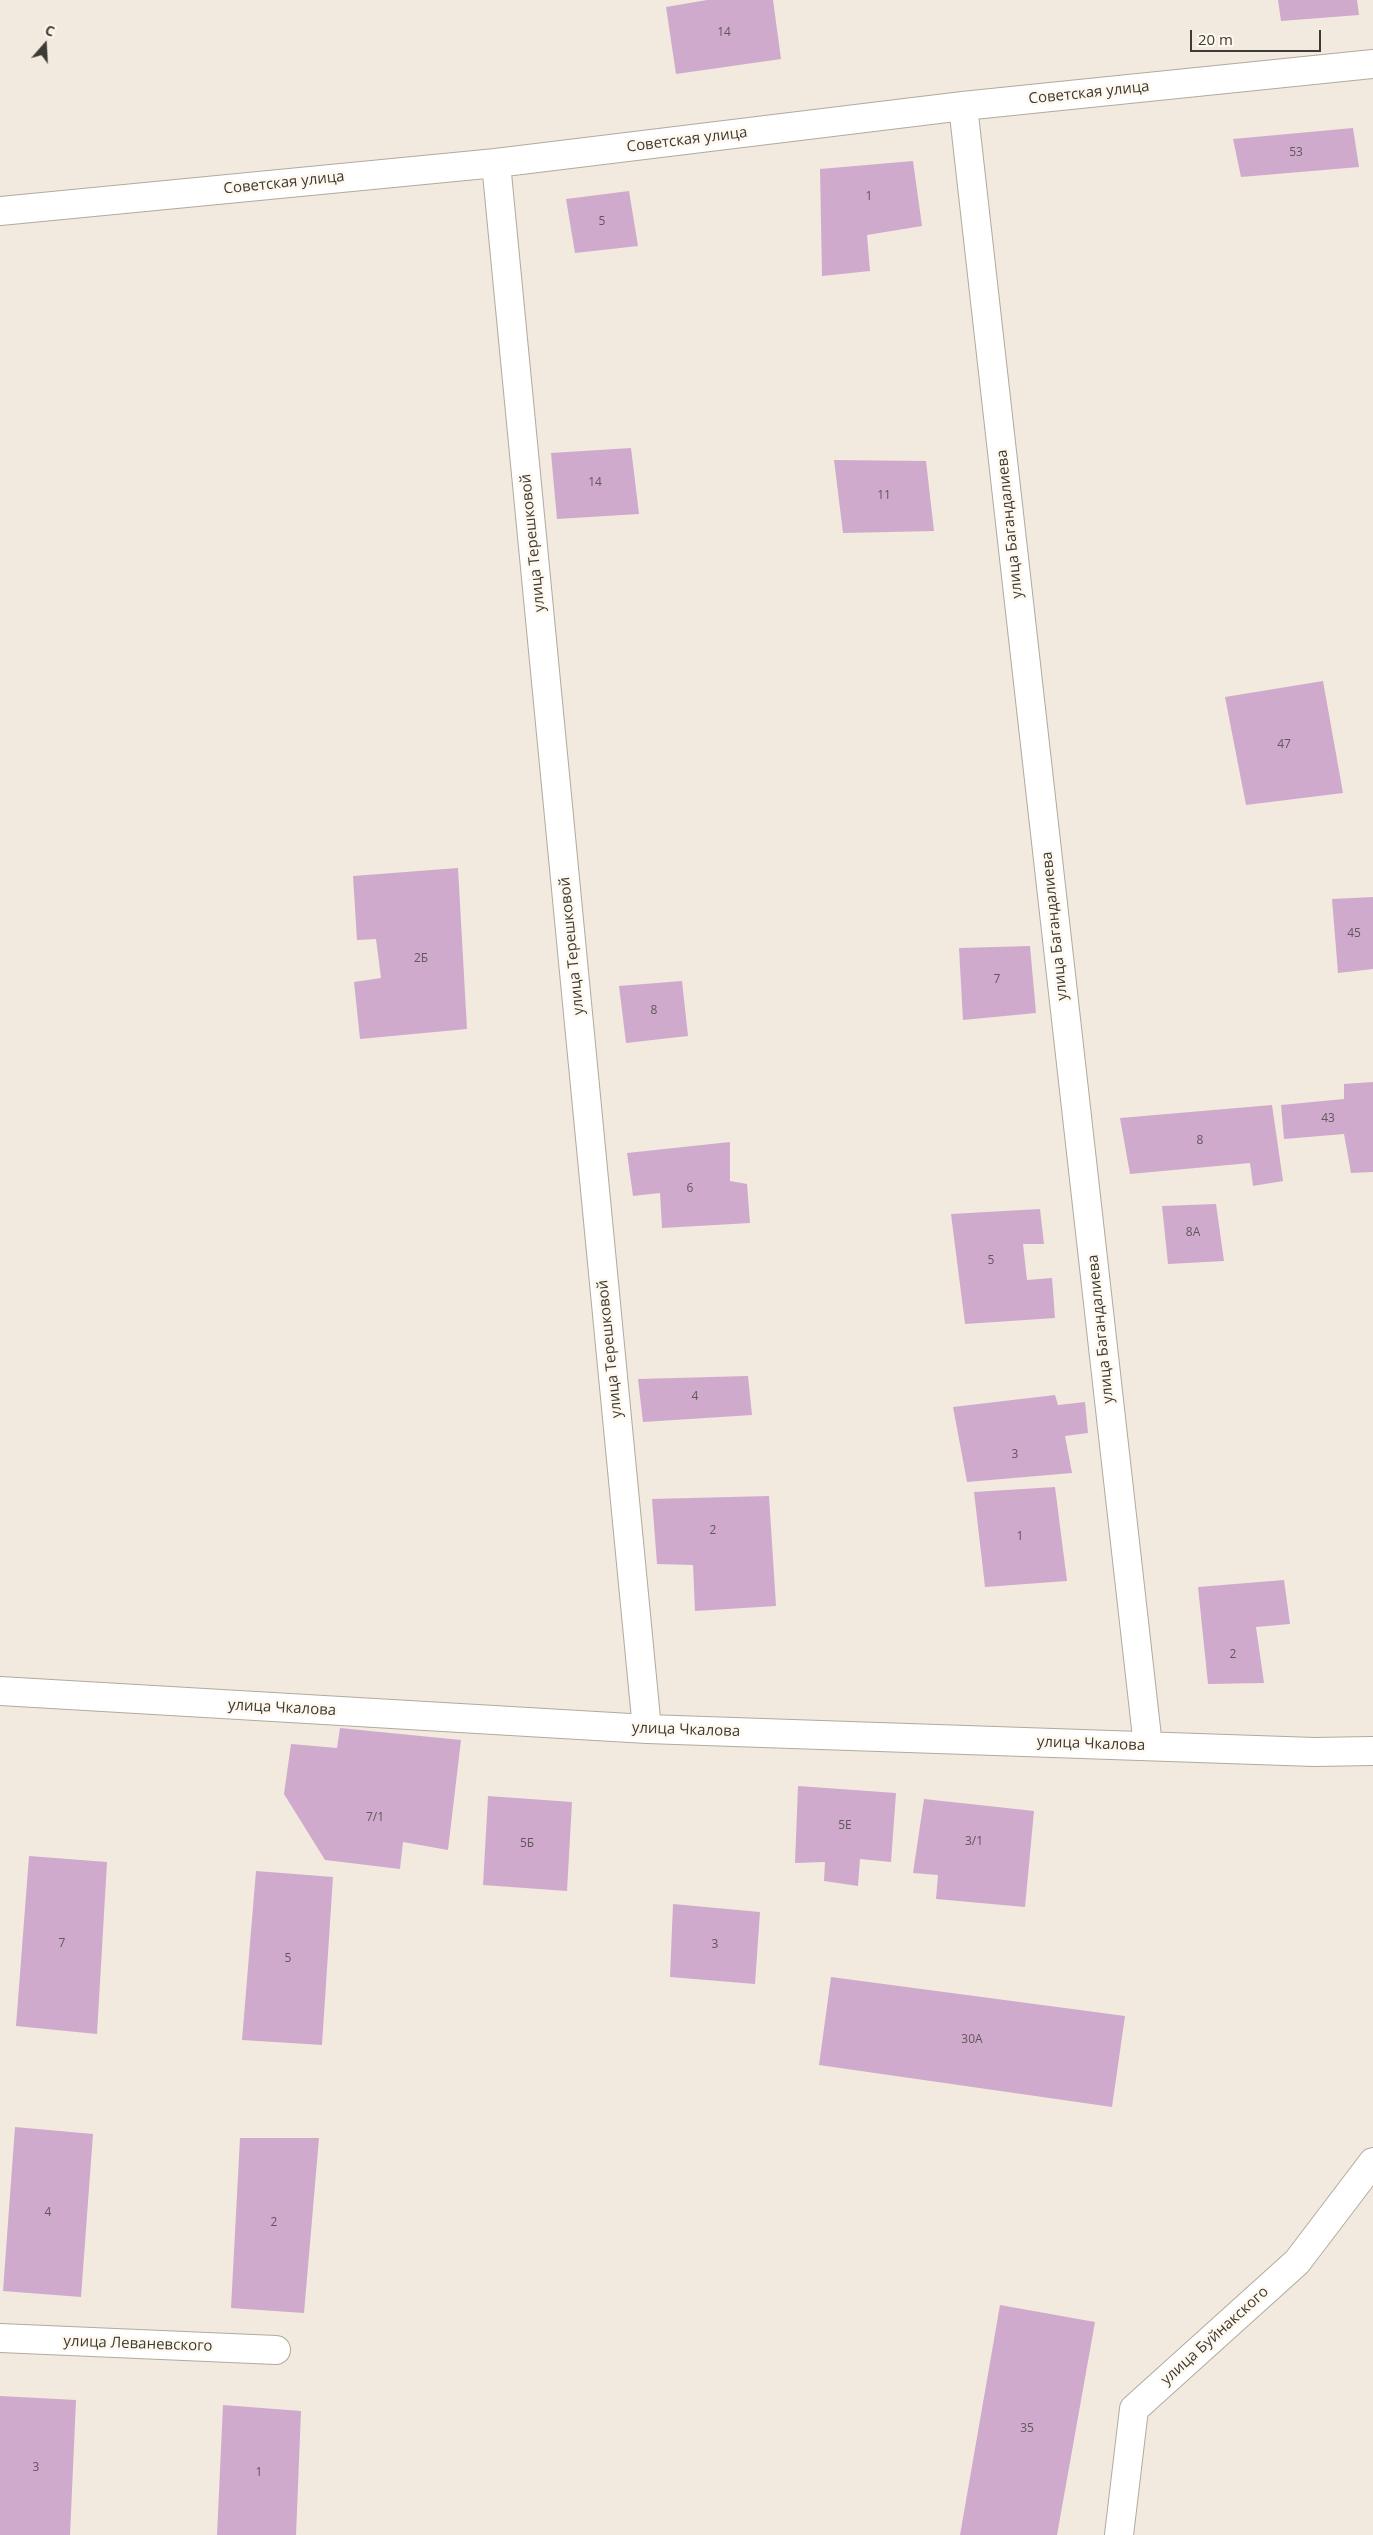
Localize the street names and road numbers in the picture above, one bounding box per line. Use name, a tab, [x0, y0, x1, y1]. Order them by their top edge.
street label: Советская улица	[1028, 78, 1150, 108]
street label: Советская улица	[626, 124, 748, 156]
street label: Советская улица	[223, 168, 345, 198]
street label: улица Багандалиева	[993, 449, 1027, 599]
street label: улица Терешковой	[517, 473, 549, 613]
street label: улица Багандалиева	[1038, 851, 1072, 1001]
street label: улица Терешковой	[556, 876, 588, 1016]
street label: улица Багандалиева	[1084, 1254, 1118, 1404]
street label: улица Терешковой	[594, 1279, 626, 1419]
street label: улица Чкалова	[227, 1696, 337, 1720]
street label: улица Чкалова	[632, 1719, 740, 1741]
street label: улица Чкалова	[1037, 1733, 1145, 1755]
street label: улица Буйнакского	[1158, 2283, 1272, 2389]
street label: улица Леваневского	[63, 2332, 213, 2356]

